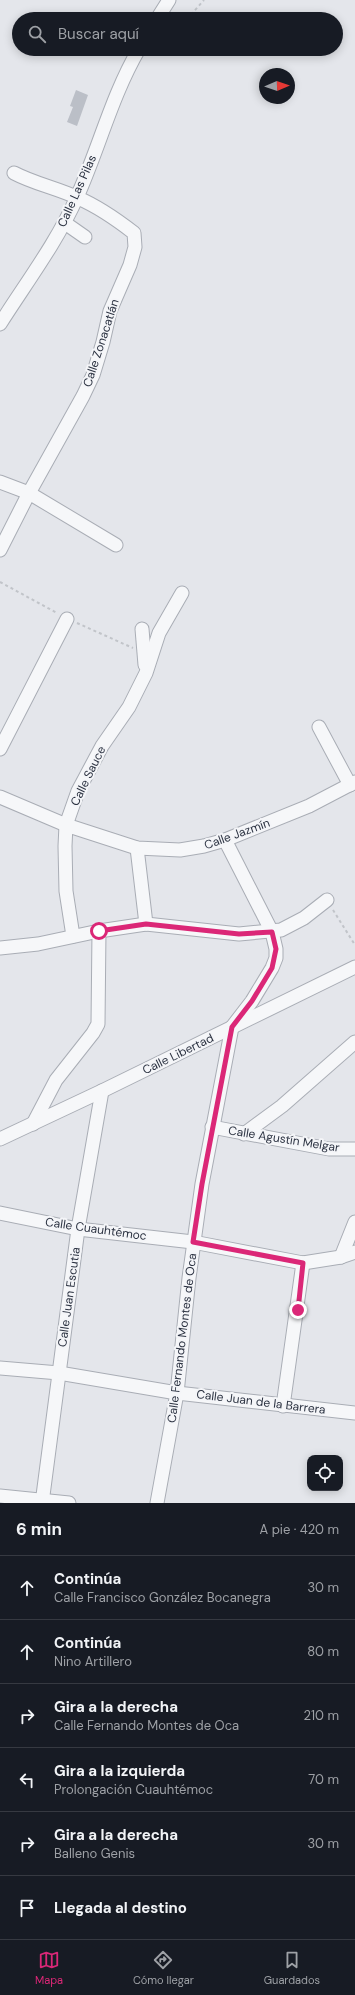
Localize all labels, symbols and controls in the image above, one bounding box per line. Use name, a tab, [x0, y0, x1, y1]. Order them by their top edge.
search box	[12, 12, 343, 56]
icon: search	[26, 23, 48, 45]
text: Buscar aquí	[58, 24, 139, 44]
north arrow	[259, 68, 295, 104]
street label: Calle Las Pilas	[54, 152, 100, 230]
street label: Calle Zonacatlán	[79, 297, 123, 389]
street label: Calle Sauce	[67, 743, 109, 809]
street label: Calle Jazmín	[202, 815, 272, 853]
route start	[90, 922, 108, 940]
street label: Calle Libertad	[140, 1030, 216, 1078]
street label: Calle Agustín Melgar	[227, 1122, 341, 1156]
street label: Calle Cuauhtémoc	[44, 1214, 148, 1244]
street label: Calle Juan Escutia	[54, 1246, 84, 1348]
street label: Calle Fernando Montes de Oca	[164, 1252, 200, 1424]
route end	[289, 1301, 307, 1319]
street label: Calle Juan de la Barrera	[195, 1386, 327, 1418]
map controls	[307, 1455, 343, 1491]
button: locate	[307, 1455, 343, 1491]
text: 6 min	[16, 1518, 62, 1540]
text: A pie · 420 m	[260, 1521, 339, 1538]
text: Continúa	[54, 1569, 121, 1589]
icon: ahead	[16, 1577, 38, 1599]
text: 30 m	[307, 1579, 339, 1596]
text: Calle Francisco González Bocanegra	[54, 1589, 271, 1606]
text: Continúa	[54, 1633, 121, 1653]
icon: ahead	[16, 1641, 38, 1663]
text: 80 m	[307, 1643, 339, 1660]
text: Nino Artillero	[54, 1653, 132, 1670]
text: Gira a la derecha	[54, 1697, 178, 1717]
icon: right	[16, 1705, 38, 1727]
text: 210 m	[304, 1707, 339, 1724]
text: Calle Fernando Montes de Oca	[54, 1717, 239, 1734]
text: Gira a la izquierda	[54, 1761, 185, 1781]
icon: left	[16, 1769, 38, 1791]
text: 70 m	[308, 1771, 339, 1788]
text: Prolongación Cuauhtémoc	[54, 1781, 213, 1798]
text: Gira a la derecha	[54, 1825, 178, 1845]
icon: right	[16, 1833, 38, 1855]
text: 30 m	[307, 1835, 339, 1852]
text: Balleno Genis	[54, 1845, 135, 1862]
icon: arrive	[16, 1897, 38, 1919]
text: Llegada al destino	[54, 1898, 187, 1918]
tab: Mapa	[35, 1949, 63, 1987]
tab: Cómo llegar	[133, 1949, 194, 1987]
tab: Guardados	[264, 1949, 320, 1987]

